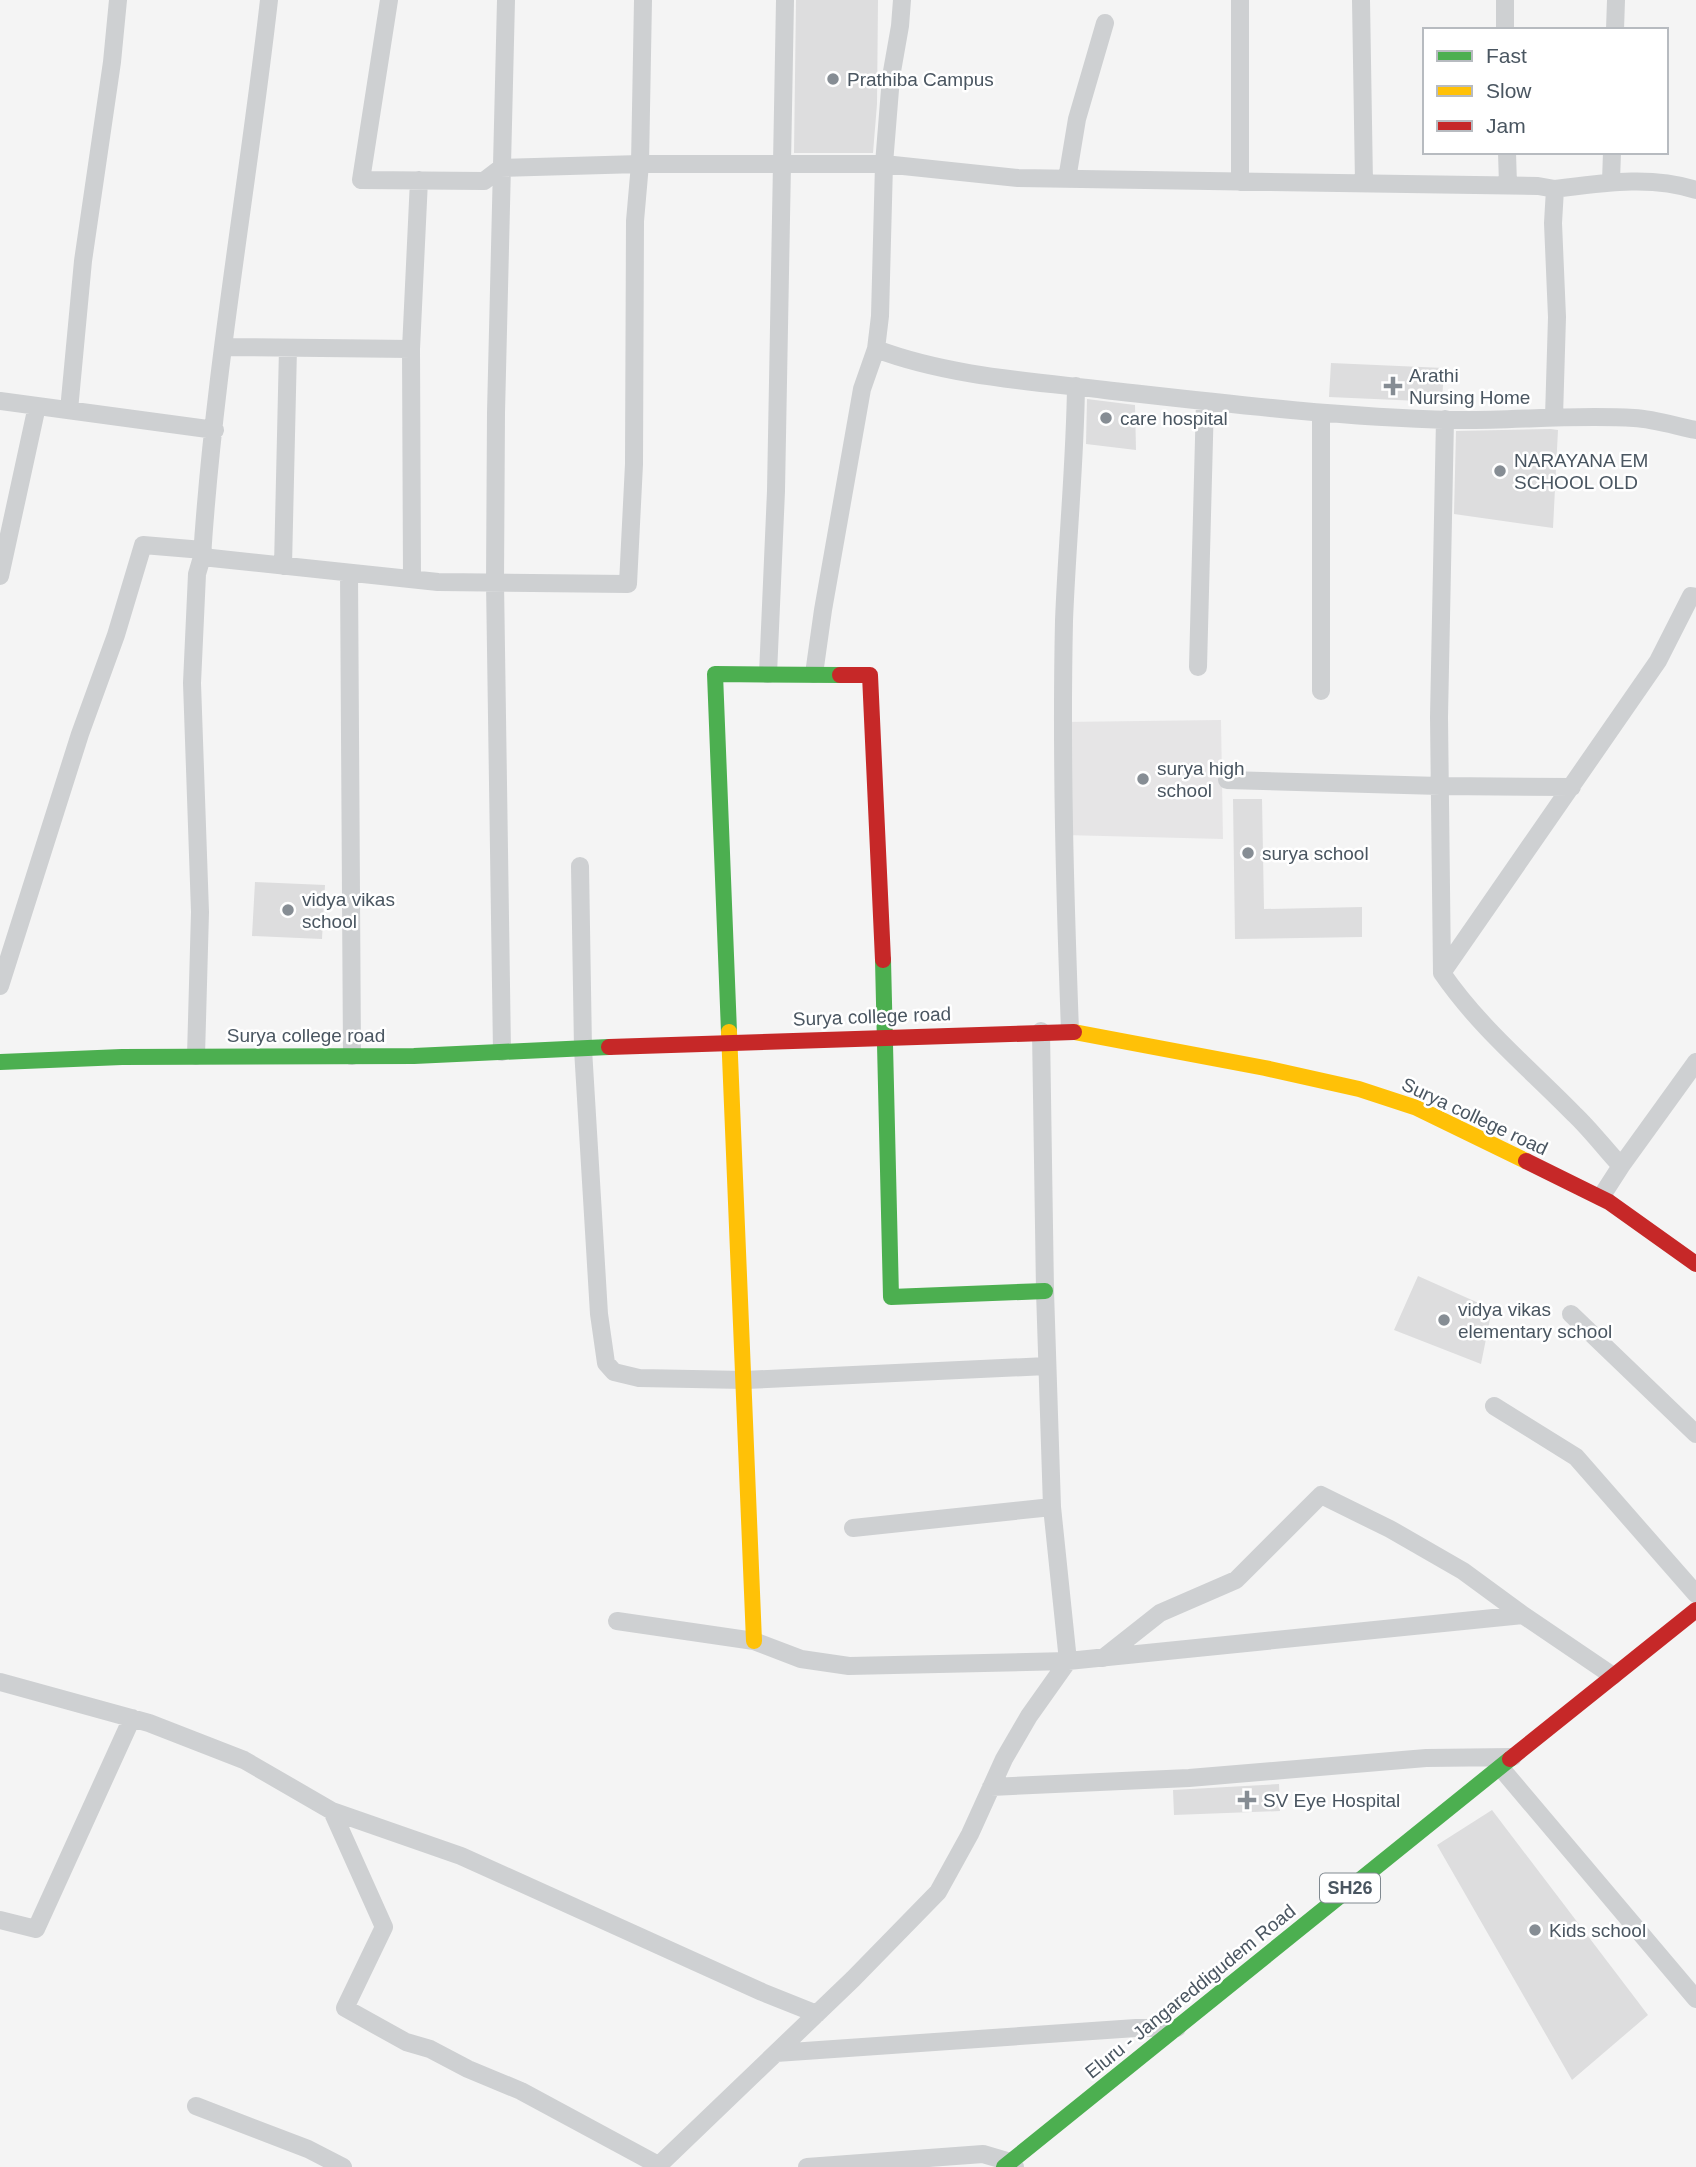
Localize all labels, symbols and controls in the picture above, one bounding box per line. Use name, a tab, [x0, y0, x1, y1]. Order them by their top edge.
legend	[1423, 28, 1668, 154]
text: Fast	[1486, 44, 1527, 67]
place label: Prathiba Campus	[847, 69, 994, 90]
marker: Prathiba Campus	[825, 71, 841, 87]
text: Slow	[1486, 79, 1532, 102]
text: Jam	[1486, 114, 1526, 137]
place label: Arathi Nursing Home	[1409, 365, 1530, 408]
marker: Arathi Nursing Home	[1383, 376, 1403, 396]
place label: care hospital	[1120, 408, 1228, 429]
marker: care hospital	[1098, 410, 1114, 426]
place label: NARAYANA EM SCHOOL OLD	[1514, 450, 1648, 493]
marker: NARAYANA EM SCHOOL OLD	[1492, 463, 1508, 479]
place label: surya high school	[1157, 758, 1245, 801]
marker: surya high school	[1135, 771, 1151, 787]
place label: surya school	[1262, 843, 1369, 864]
marker: surya school	[1240, 845, 1256, 861]
place label: vidya vikas school	[302, 889, 395, 932]
marker: vidya vikas school	[280, 902, 296, 918]
street label: Surya college road	[792, 1003, 952, 1030]
street label: Surya college road	[227, 1025, 385, 1046]
street label: Surya college road	[1399, 1073, 1551, 1159]
place label: vidya vikas elementary school	[1458, 1299, 1612, 1342]
marker: vidya vikas elementary school	[1436, 1312, 1452, 1328]
marker: SV Eye Hospital	[1237, 1790, 1257, 1810]
place label: SV Eye Hospital	[1263, 1790, 1400, 1811]
road number: SH26	[1320, 1874, 1380, 1902]
street label: Eluru - Jangareddigudem Road	[1081, 1900, 1300, 2083]
place label: Kids school	[1549, 1920, 1646, 1941]
marker: Kids school	[1527, 1922, 1543, 1938]

